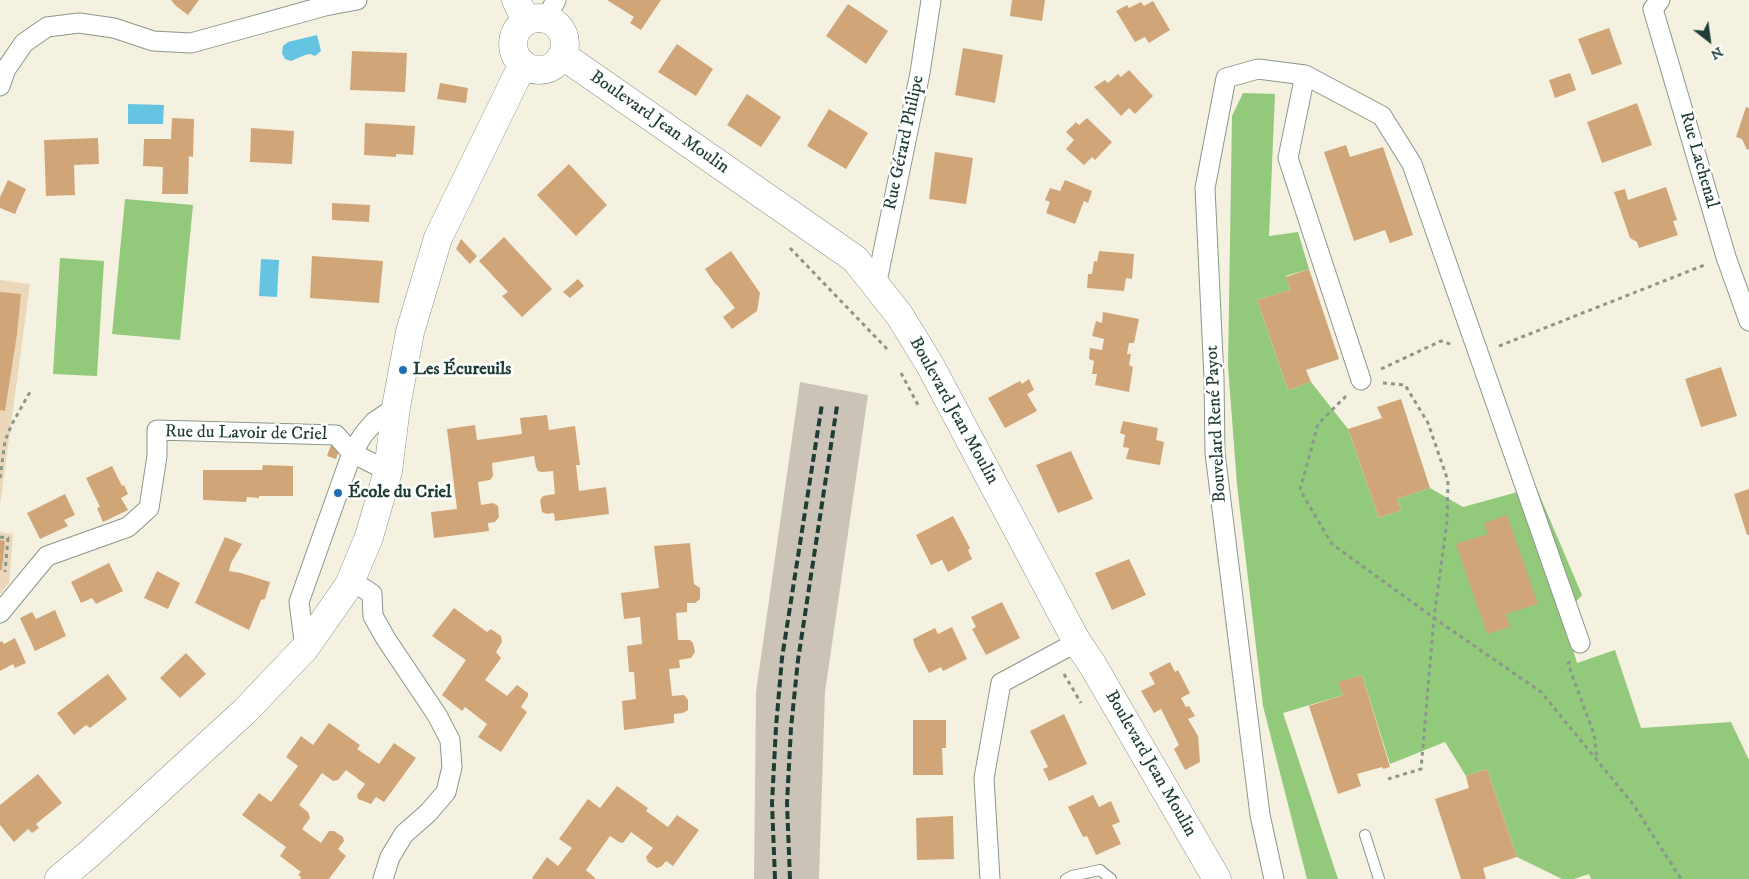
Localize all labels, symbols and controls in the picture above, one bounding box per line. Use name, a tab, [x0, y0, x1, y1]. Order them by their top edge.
north arrow	[1684, 15, 1734, 65]
text: N	[1707, 42, 1726, 64]
street label: Boulevard Jean Moulin	[585, 67, 733, 179]
street label: Rue Gérard Philipe	[880, 74, 930, 212]
street label: Rue Lachenal	[1674, 109, 1722, 211]
street label: Boulevard Jean Moulin	[904, 334, 1002, 488]
street label: Bouvelard René Payot	[1202, 345, 1232, 503]
place label: Les Écureuils	[413, 359, 511, 381]
marker: Les Écureuils	[397, 364, 409, 376]
street label: Rue du Lavoir de Criel	[165, 422, 327, 446]
place label: École du Criel	[348, 482, 451, 504]
marker: École du Criel	[332, 487, 344, 499]
street label: Boulevard Jean Moulin	[1099, 687, 1201, 841]

